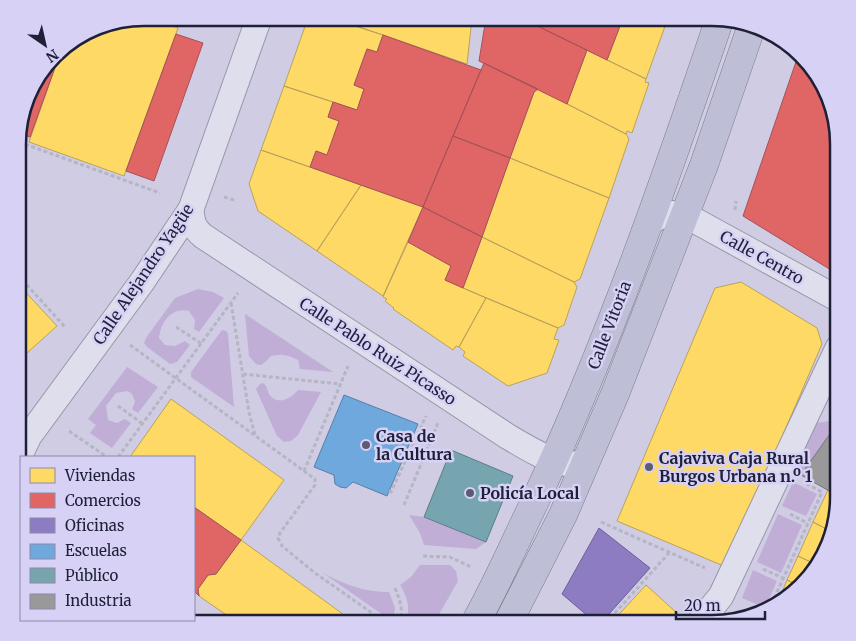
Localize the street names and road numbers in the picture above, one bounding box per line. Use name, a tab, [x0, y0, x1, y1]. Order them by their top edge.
street label: Calle Alejandro Yagüe	[88, 200, 198, 348]
street label: Calle Centro	[717, 226, 807, 288]
street label: Calle Vitoria	[583, 278, 635, 372]
street label: Calle Pablo Ruiz Picasso	[296, 293, 460, 409]

